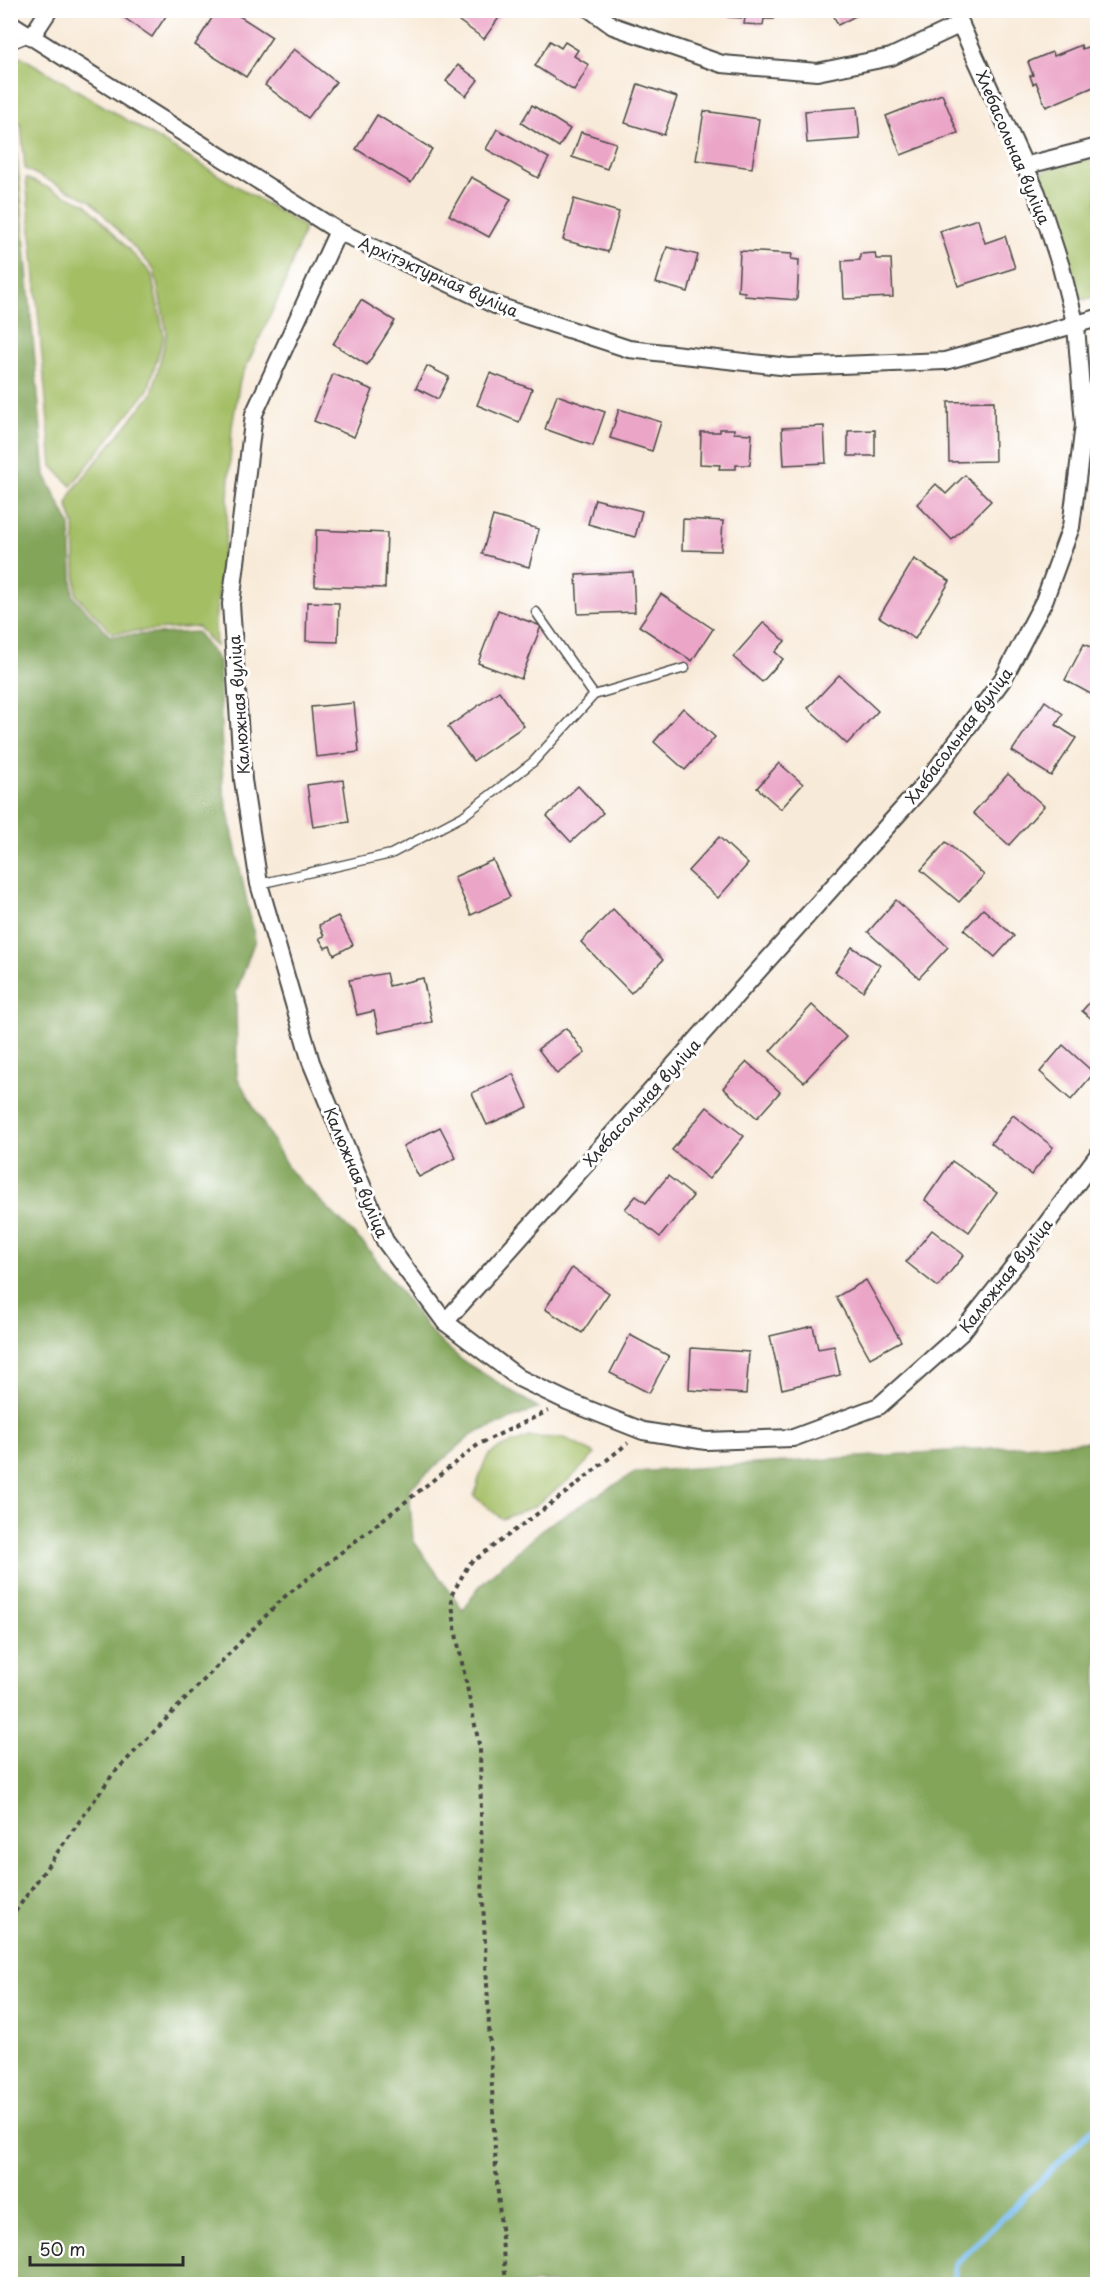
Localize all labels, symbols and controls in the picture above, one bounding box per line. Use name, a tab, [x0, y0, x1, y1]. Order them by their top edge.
street label: Хлебасольная вуліца	[971, 66, 1057, 228]
street label: Архітэктурная вуліца	[355, 230, 523, 322]
street label: Калюжная вуліца	[221, 634, 255, 776]
street label: Хлебасольная вуліца	[899, 662, 1017, 808]
street label: Хлебасольная вуліца	[577, 1032, 705, 1171]
street label: Калюжная вуліца	[319, 1103, 395, 1241]
street label: Калюжная вуліца	[952, 1212, 1058, 1338]
scale bar	[30, 2229, 183, 2267]
text: 50 m	[39, 2235, 86, 2262]

